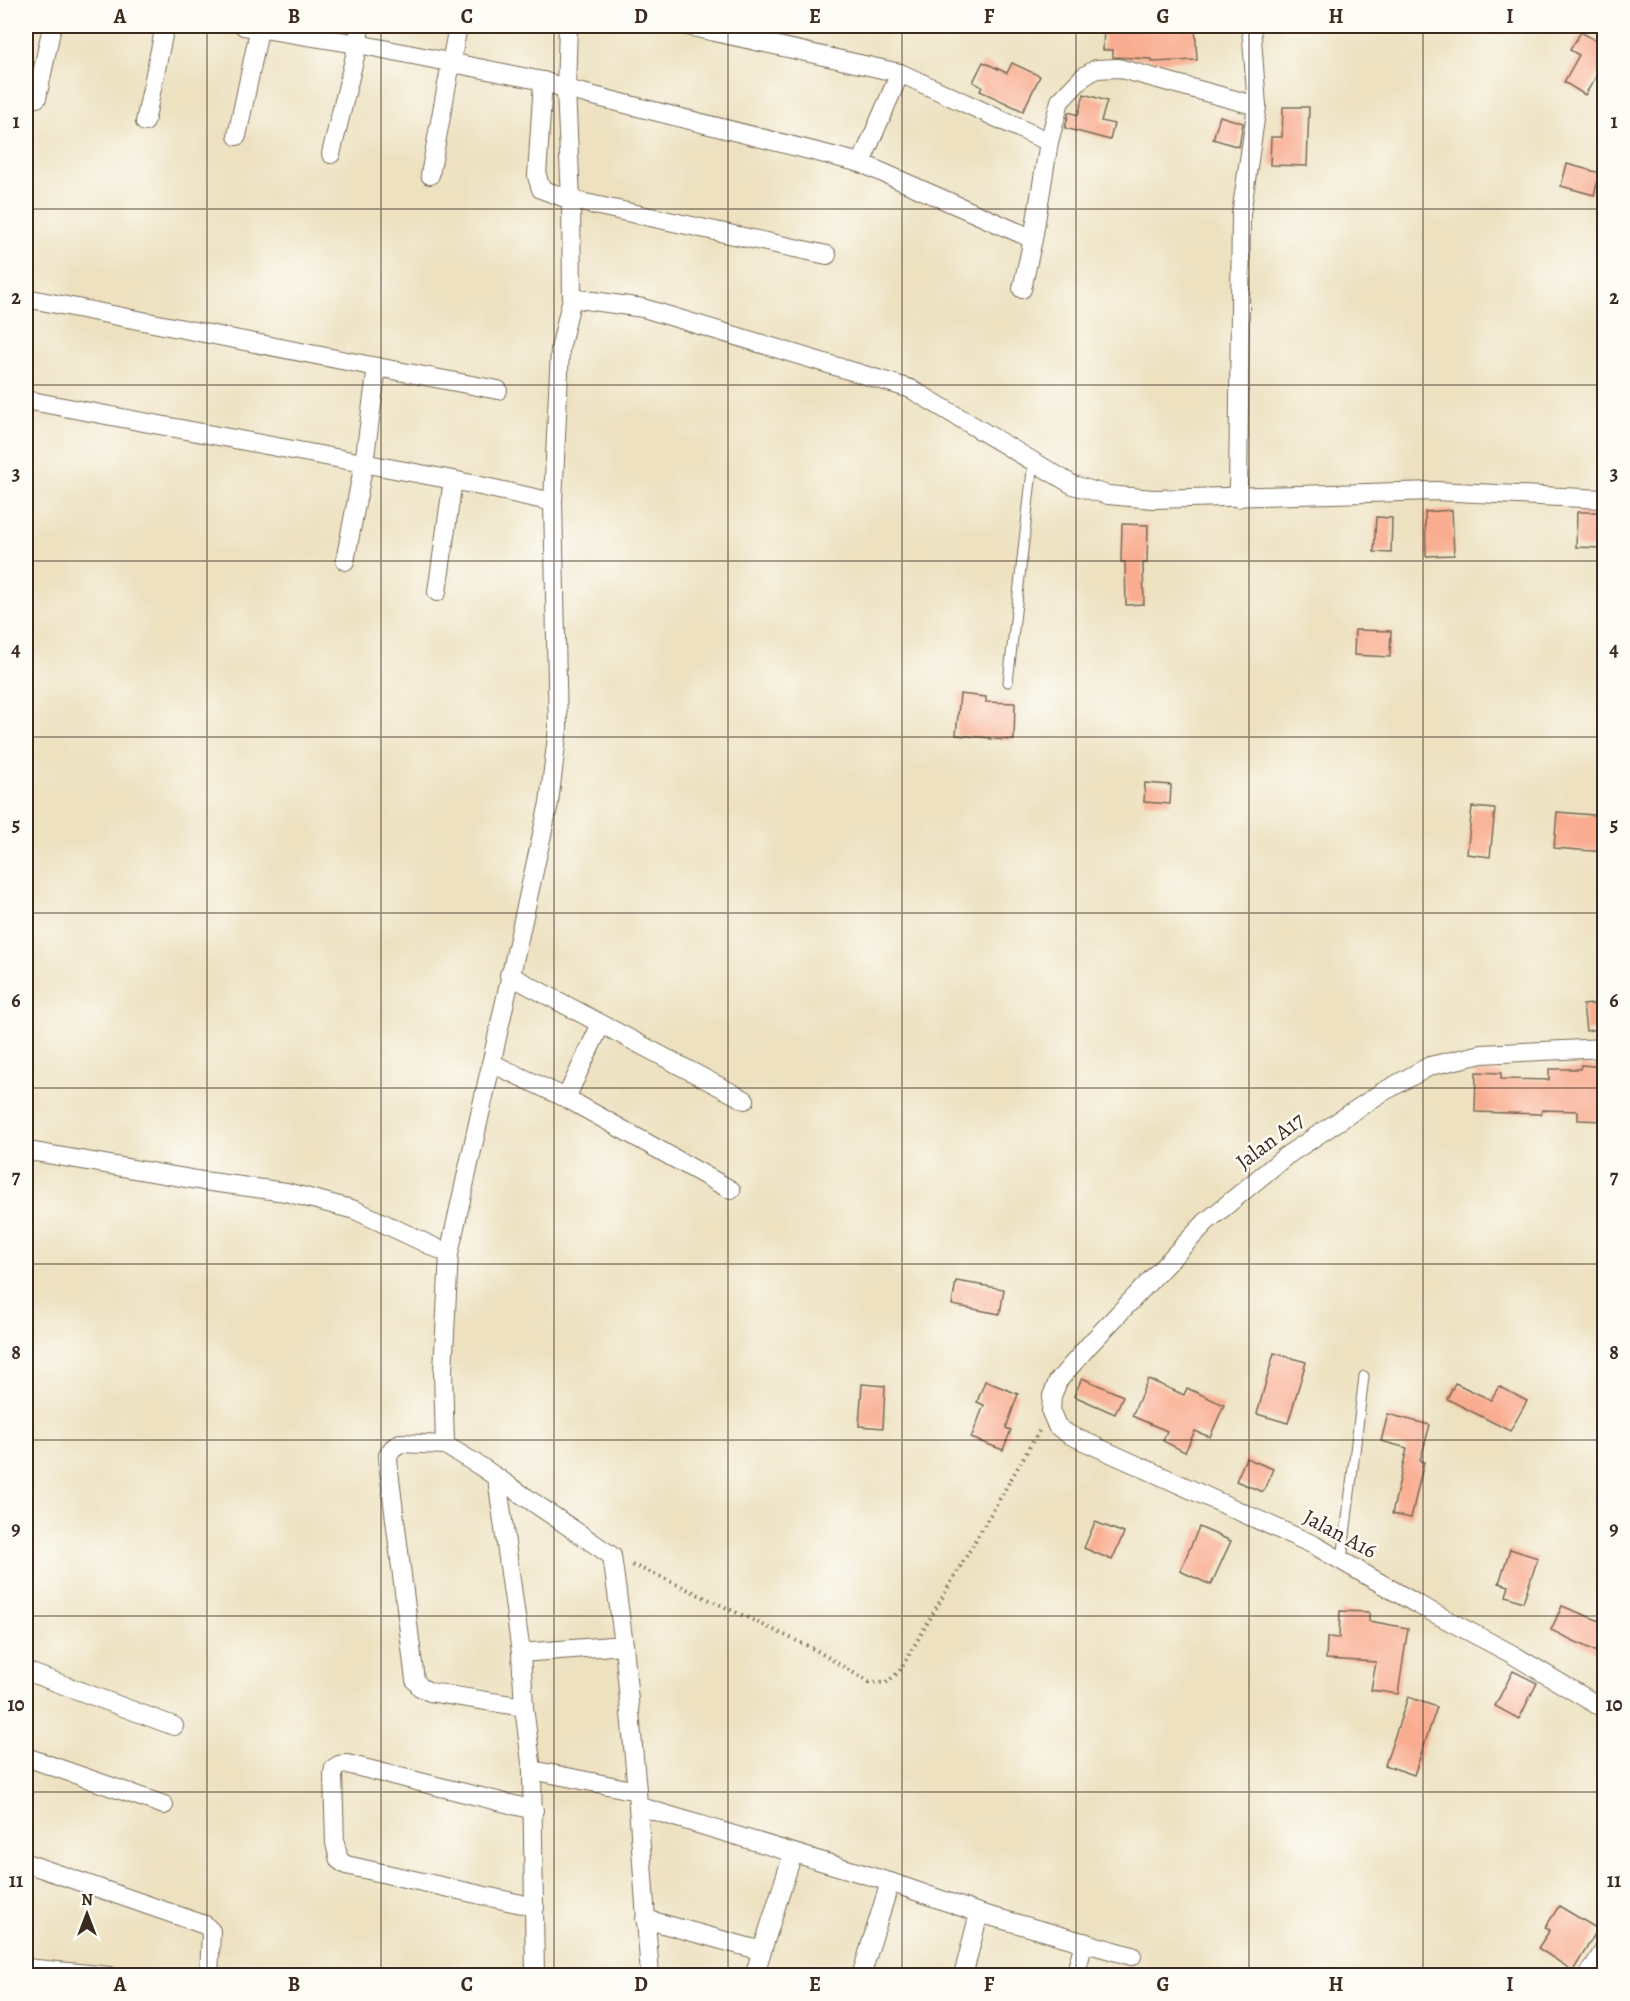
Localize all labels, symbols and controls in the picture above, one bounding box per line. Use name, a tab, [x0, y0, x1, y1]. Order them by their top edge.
text: A	[113, 3, 127, 30]
text: B	[288, 3, 300, 30]
text: C	[461, 3, 473, 30]
text: D	[634, 3, 648, 30]
text: E	[809, 3, 821, 30]
text: F	[984, 3, 995, 30]
text: G	[1156, 3, 1170, 30]
text: H	[1329, 3, 1344, 30]
text: I	[1506, 3, 1514, 30]
text: 1	[12, 108, 20, 135]
text: 1	[1610, 108, 1618, 135]
text: 2	[11, 284, 21, 311]
text: 2	[1609, 284, 1619, 311]
text: 3	[12, 460, 20, 487]
text: 3	[1610, 460, 1618, 487]
text: 4	[11, 636, 21, 663]
text: 4	[1609, 636, 1619, 663]
text: 5	[12, 811, 20, 838]
text: 5	[1610, 811, 1618, 838]
text: 6	[11, 987, 21, 1014]
text: 6	[1609, 987, 1619, 1014]
street label: Jalan A17	[1230, 1105, 1311, 1177]
text: 7	[12, 1163, 21, 1190]
text: 7	[1610, 1163, 1619, 1190]
text: 8	[11, 1339, 21, 1366]
text: 8	[1609, 1339, 1619, 1366]
street label: Jalan A16	[1298, 1502, 1382, 1566]
text: 9	[11, 1515, 21, 1542]
text: 9	[1609, 1515, 1619, 1542]
text: 10	[7, 1691, 25, 1718]
text: 10	[1605, 1691, 1623, 1718]
text: 11	[9, 1867, 23, 1894]
text: 11	[1607, 1867, 1621, 1894]
north arrow	[57, 1884, 117, 1944]
text: N	[81, 1889, 93, 1911]
text: A	[113, 1971, 127, 1998]
text: B	[288, 1971, 300, 1998]
text: C	[461, 1971, 473, 1998]
text: D	[634, 1971, 648, 1998]
text: E	[809, 1971, 821, 1998]
text: F	[984, 1971, 995, 1998]
text: G	[1156, 1971, 1170, 1998]
text: H	[1329, 1971, 1344, 1998]
text: I	[1506, 1971, 1514, 1998]

